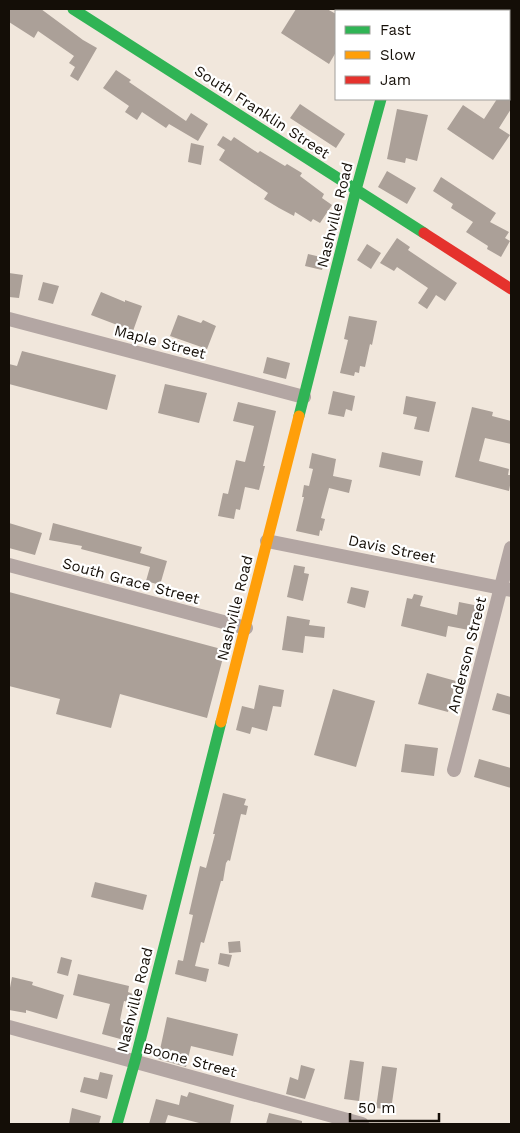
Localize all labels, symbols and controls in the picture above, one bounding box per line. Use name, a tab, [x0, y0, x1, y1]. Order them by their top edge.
legend	[335, 10, 510, 100]
text: Fast	[380, 21, 412, 39]
text: Slow	[380, 46, 416, 64]
street label: South Franklin Street	[191, 62, 334, 163]
text: Jam	[380, 71, 411, 89]
street label: Nashville Road	[313, 161, 357, 269]
street label: Maple Street	[112, 321, 208, 363]
street label: Davis Street	[347, 531, 438, 567]
street label: South Grace Street	[61, 554, 202, 608]
street label: Nashville Road	[213, 554, 257, 662]
street label: Anderson Street	[444, 594, 490, 715]
street label: Nashville Road	[113, 946, 157, 1054]
street label: Boone Street	[141, 1039, 239, 1081]
scale bar	[350, 1090, 439, 1122]
text: 50 m	[358, 1099, 395, 1117]

